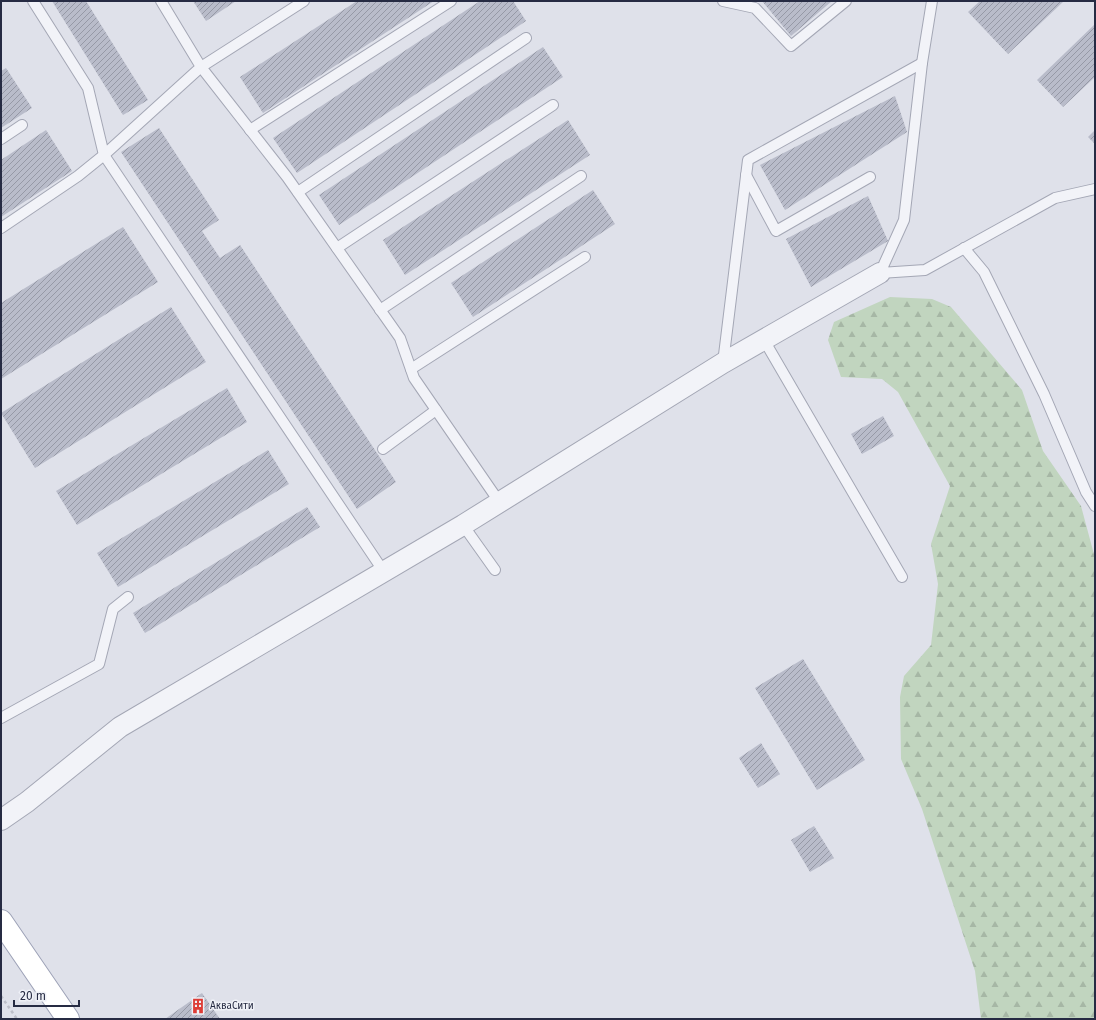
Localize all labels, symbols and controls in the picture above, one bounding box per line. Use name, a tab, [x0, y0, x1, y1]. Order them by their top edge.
scale bar	[14, 982, 79, 1008]
text: 20 m	[20, 989, 46, 1003]
building icon: АкваСити	[189, 997, 207, 1015]
place label: АкваСити	[210, 1000, 254, 1012]

